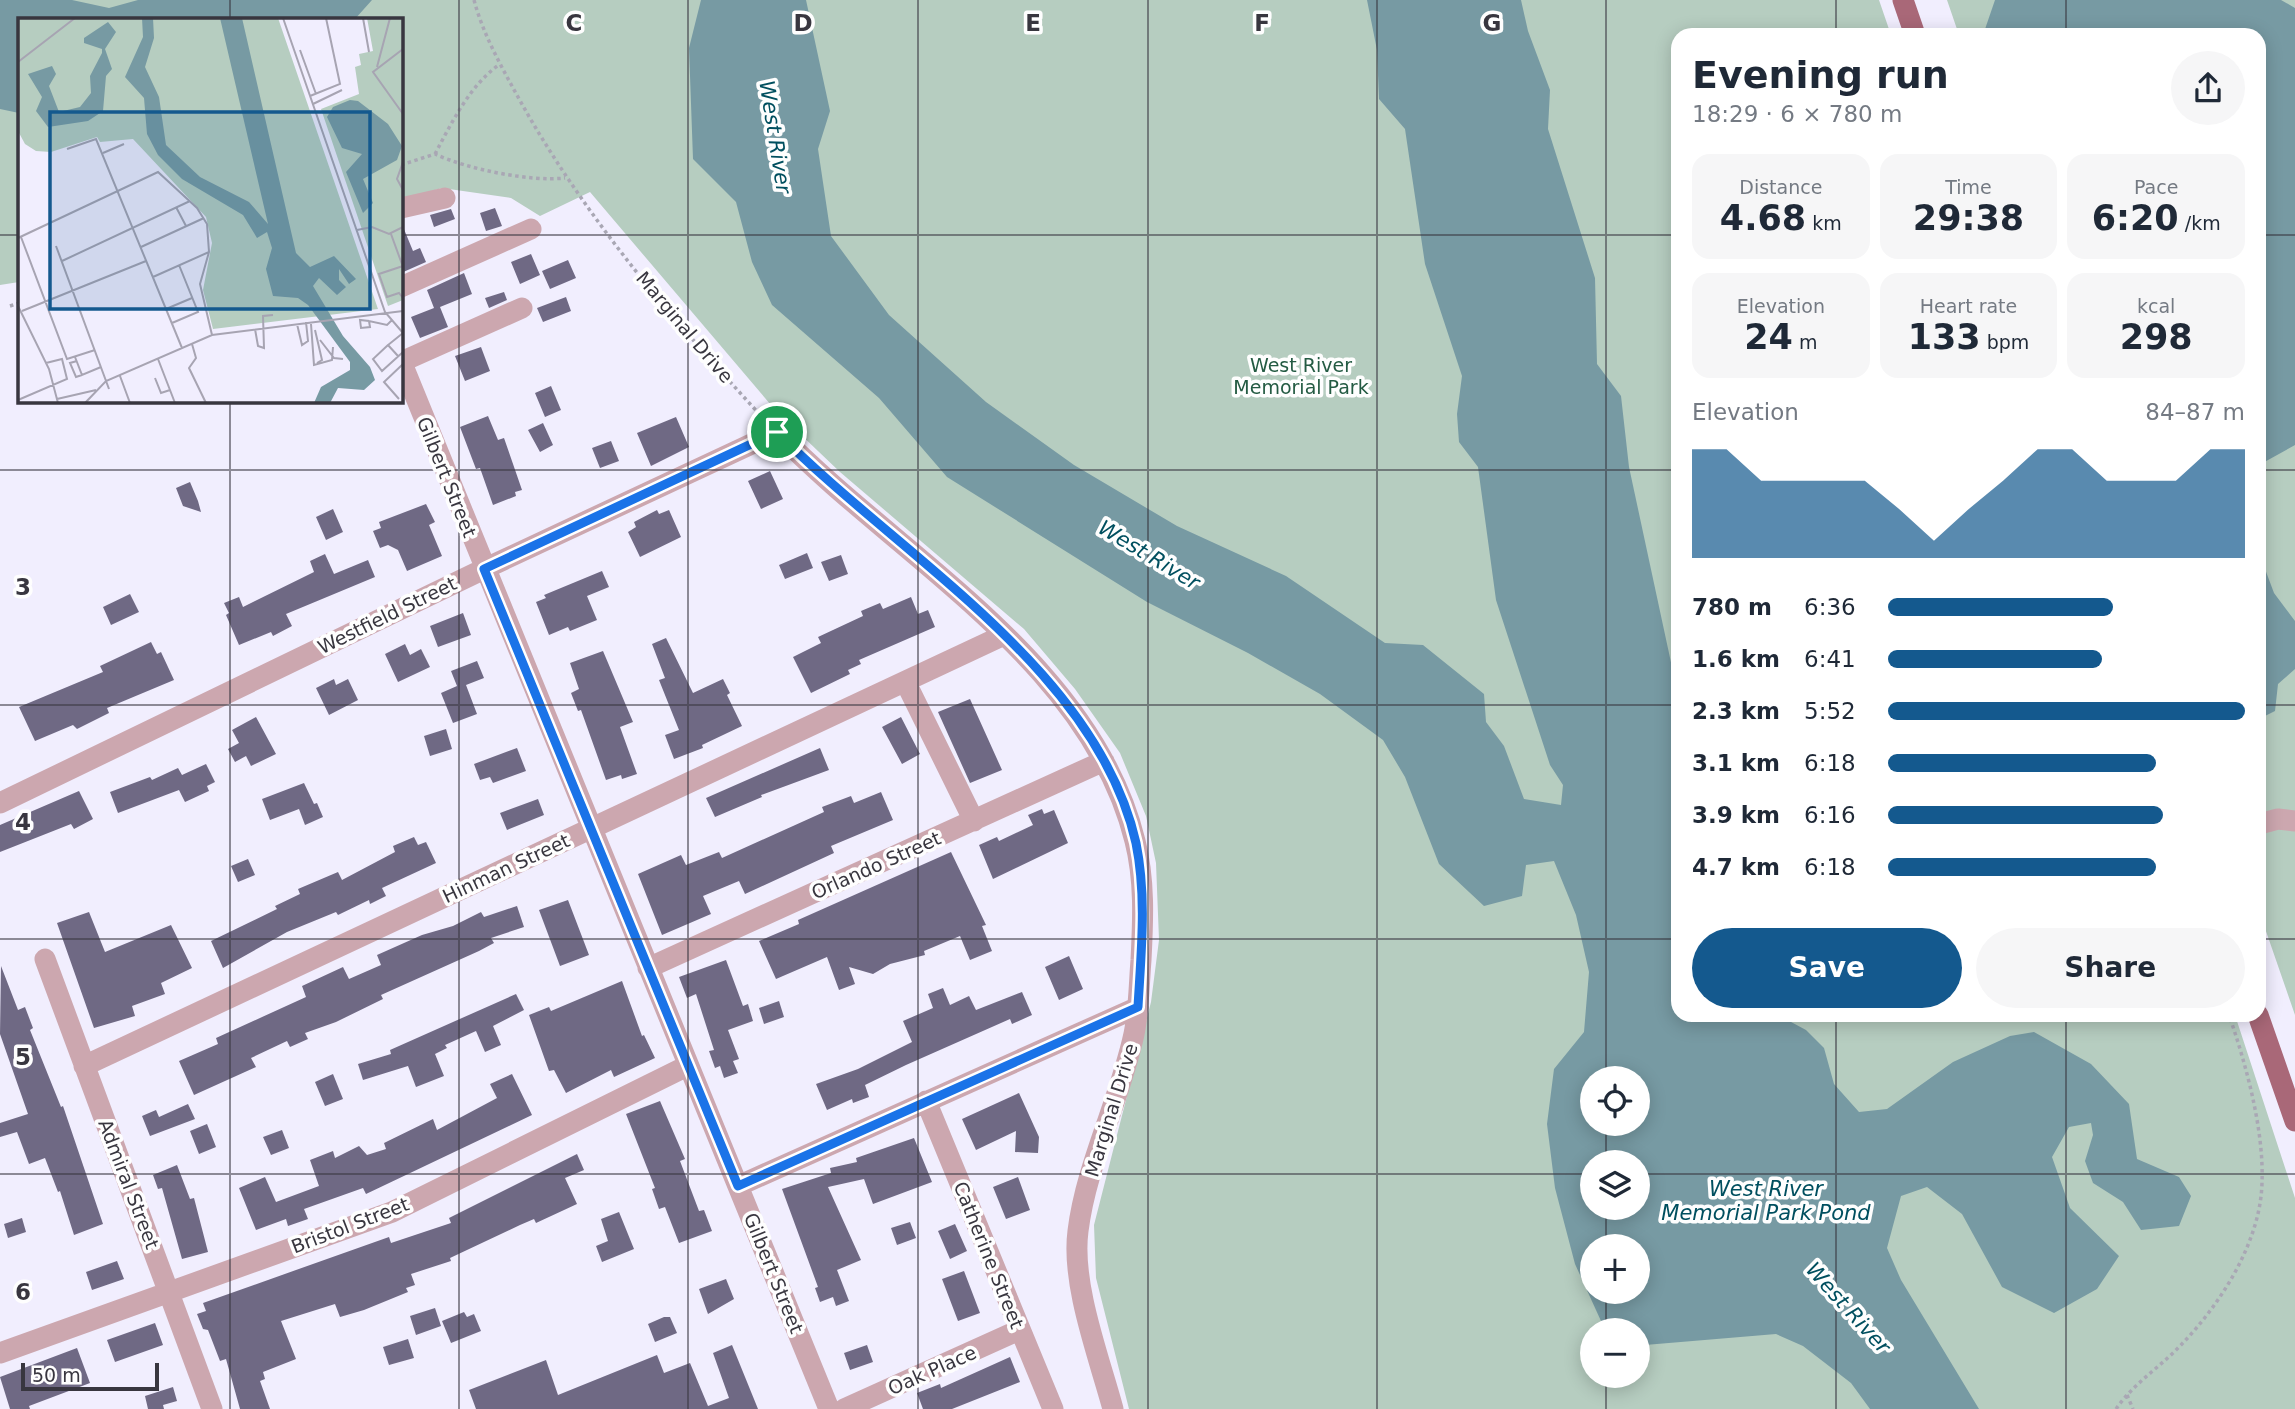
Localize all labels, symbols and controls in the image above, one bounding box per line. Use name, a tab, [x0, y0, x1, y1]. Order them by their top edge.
text: C	[566, 10, 582, 36]
text: D	[793, 10, 813, 36]
text: E	[1025, 10, 1041, 36]
text: F	[1254, 10, 1270, 36]
text: G	[1483, 10, 1501, 36]
inset map	[18, 18, 402, 402]
button: share	[2171, 51, 2245, 125]
text: Evening run	[1692, 53, 1949, 97]
water label: West River	[754, 79, 796, 196]
text: 18:29 · 6 × 780 m	[1692, 101, 1902, 127]
text: Distance	[1739, 176, 1822, 198]
text: Time	[1945, 176, 1992, 198]
text: Pace	[2134, 176, 2178, 198]
text: 4.68	[1720, 198, 1806, 238]
text: 29:38	[1913, 198, 2024, 238]
text: 6:20	[2092, 198, 2179, 238]
text: km	[1806, 212, 1842, 234]
text: /km	[2179, 212, 2221, 234]
street label: Marginal Drive	[632, 267, 738, 387]
text: Elevation	[1737, 295, 1825, 317]
text: Heart rate	[1920, 295, 2017, 317]
text: kcal	[2137, 295, 2175, 317]
text: 24	[1744, 317, 1793, 357]
text: 133	[1908, 317, 1981, 357]
text: 298	[2120, 317, 2193, 357]
text: m	[1793, 331, 1817, 353]
text: bpm	[1981, 331, 2029, 353]
park label: West River Memorial Park	[1233, 354, 1369, 398]
text: Elevation	[1692, 399, 1799, 425]
text: 84–87 m	[2145, 399, 2245, 425]
pin	[747, 402, 807, 462]
icon: arrive	[758, 413, 796, 451]
street label: Gilbert Street	[413, 414, 481, 540]
water label: West River	[1094, 515, 1205, 595]
street label: Westfield Street	[314, 572, 460, 658]
text: 3	[15, 574, 31, 600]
text: 780 m	[1692, 594, 1772, 620]
text: 6:36	[1804, 594, 1856, 620]
text: 1.6 km	[1692, 646, 1780, 672]
text: 6:41	[1804, 646, 1856, 672]
text: 2.3 km	[1692, 698, 1780, 724]
text: 5:52	[1804, 698, 1856, 724]
text: 3.1 km	[1692, 750, 1780, 776]
text: 6:18	[1804, 750, 1856, 776]
text: 3.9 km	[1692, 802, 1780, 828]
text: 6:16	[1804, 802, 1856, 828]
text: 4	[15, 809, 31, 835]
street label: Orlando Street	[808, 827, 944, 903]
street label: Hinman Street	[439, 829, 573, 907]
text: 4.7 km	[1692, 854, 1780, 880]
text: 6:18	[1804, 854, 1856, 880]
button: Save	[1692, 928, 1962, 1008]
button: Share	[1976, 928, 2245, 1008]
street label: Marginal Drive	[1080, 1041, 1142, 1179]
text: 5	[15, 1044, 31, 1070]
map controls	[1580, 1066, 1650, 1388]
button: locate	[1580, 1066, 1650, 1136]
street label: Admiral Street	[94, 1116, 164, 1252]
button: layers	[1580, 1150, 1650, 1220]
water label: West River Memorial Park Pond	[1661, 1177, 1871, 1225]
street label: Catherine Street	[949, 1178, 1029, 1332]
street label: Bristol Street	[288, 1192, 412, 1258]
street label: Gilbert Street	[740, 1210, 808, 1336]
button: +	[1580, 1234, 1650, 1304]
water label: West River	[1801, 1258, 1896, 1359]
text: 6	[15, 1279, 31, 1305]
button: −	[1580, 1318, 1650, 1388]
street label: Oak Place	[885, 1341, 979, 1399]
scale bar	[21, 1360, 159, 1392]
text: 50 m	[32, 1364, 81, 1386]

